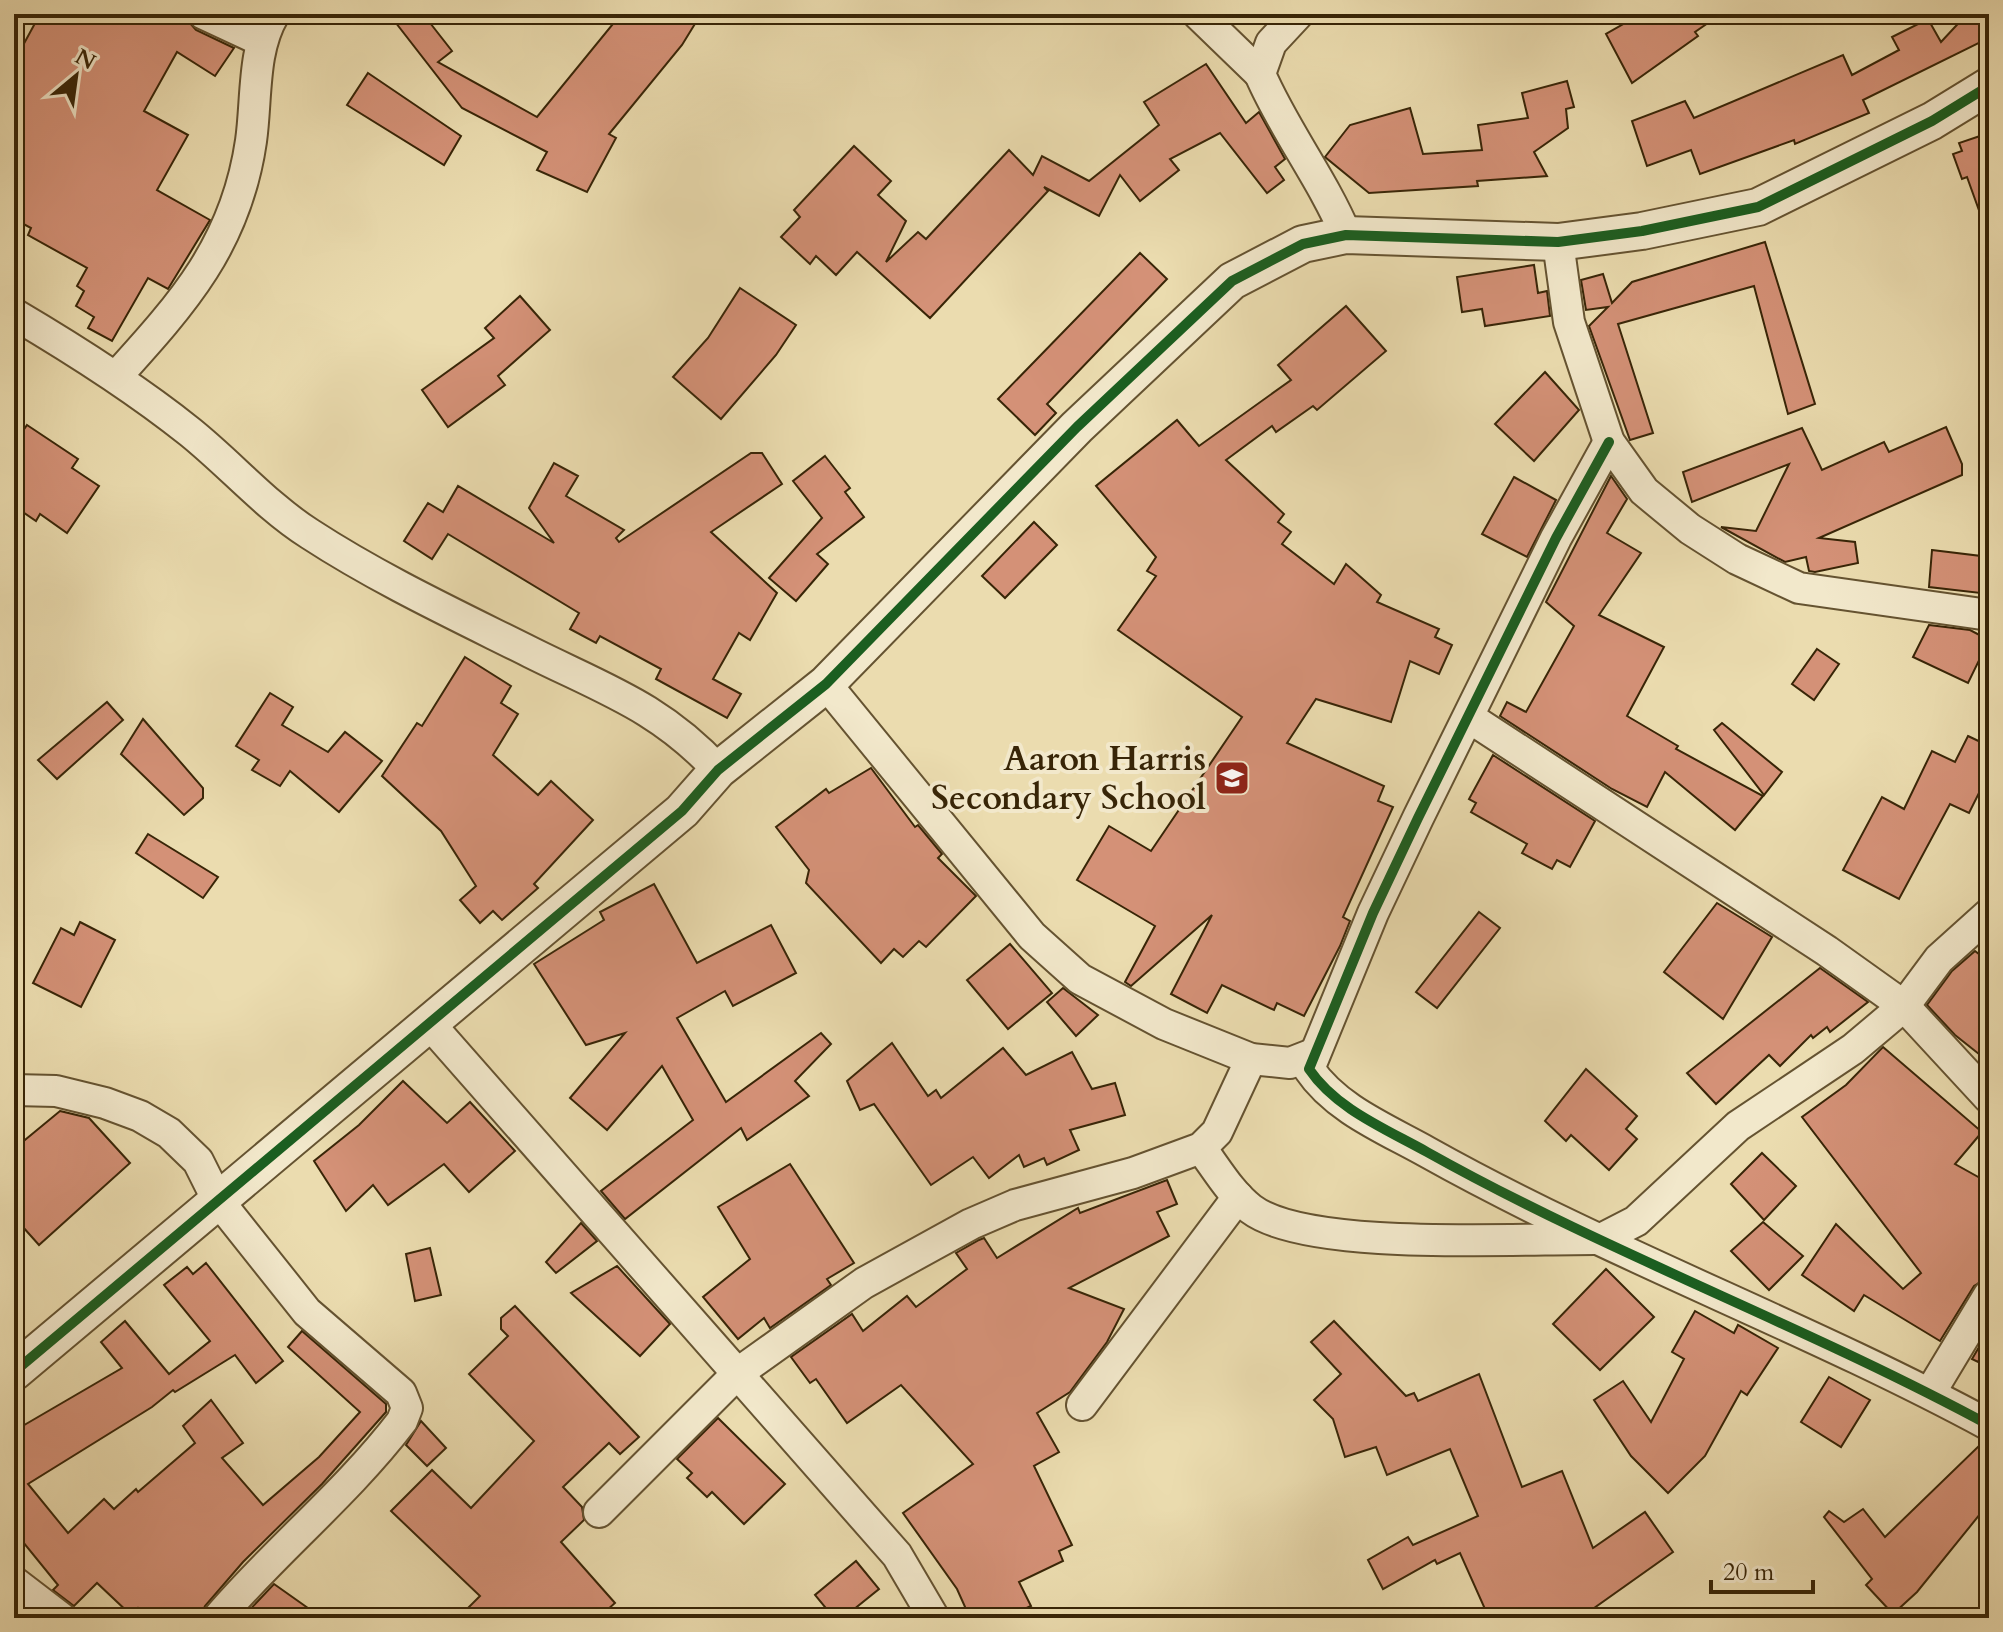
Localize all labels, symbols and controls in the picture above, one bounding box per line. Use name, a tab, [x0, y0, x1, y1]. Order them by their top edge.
north arrow	[36, 36, 116, 116]
text: N	[70, 42, 101, 77]
place label: Aaron Harris Secondary School	[931, 736, 1206, 821]
school or university icon: Aaron Harris Secondary School	[1213, 759, 1251, 797]
scale bar	[1711, 1544, 1813, 1594]
text: 20 m	[1723, 1556, 1775, 1589]

